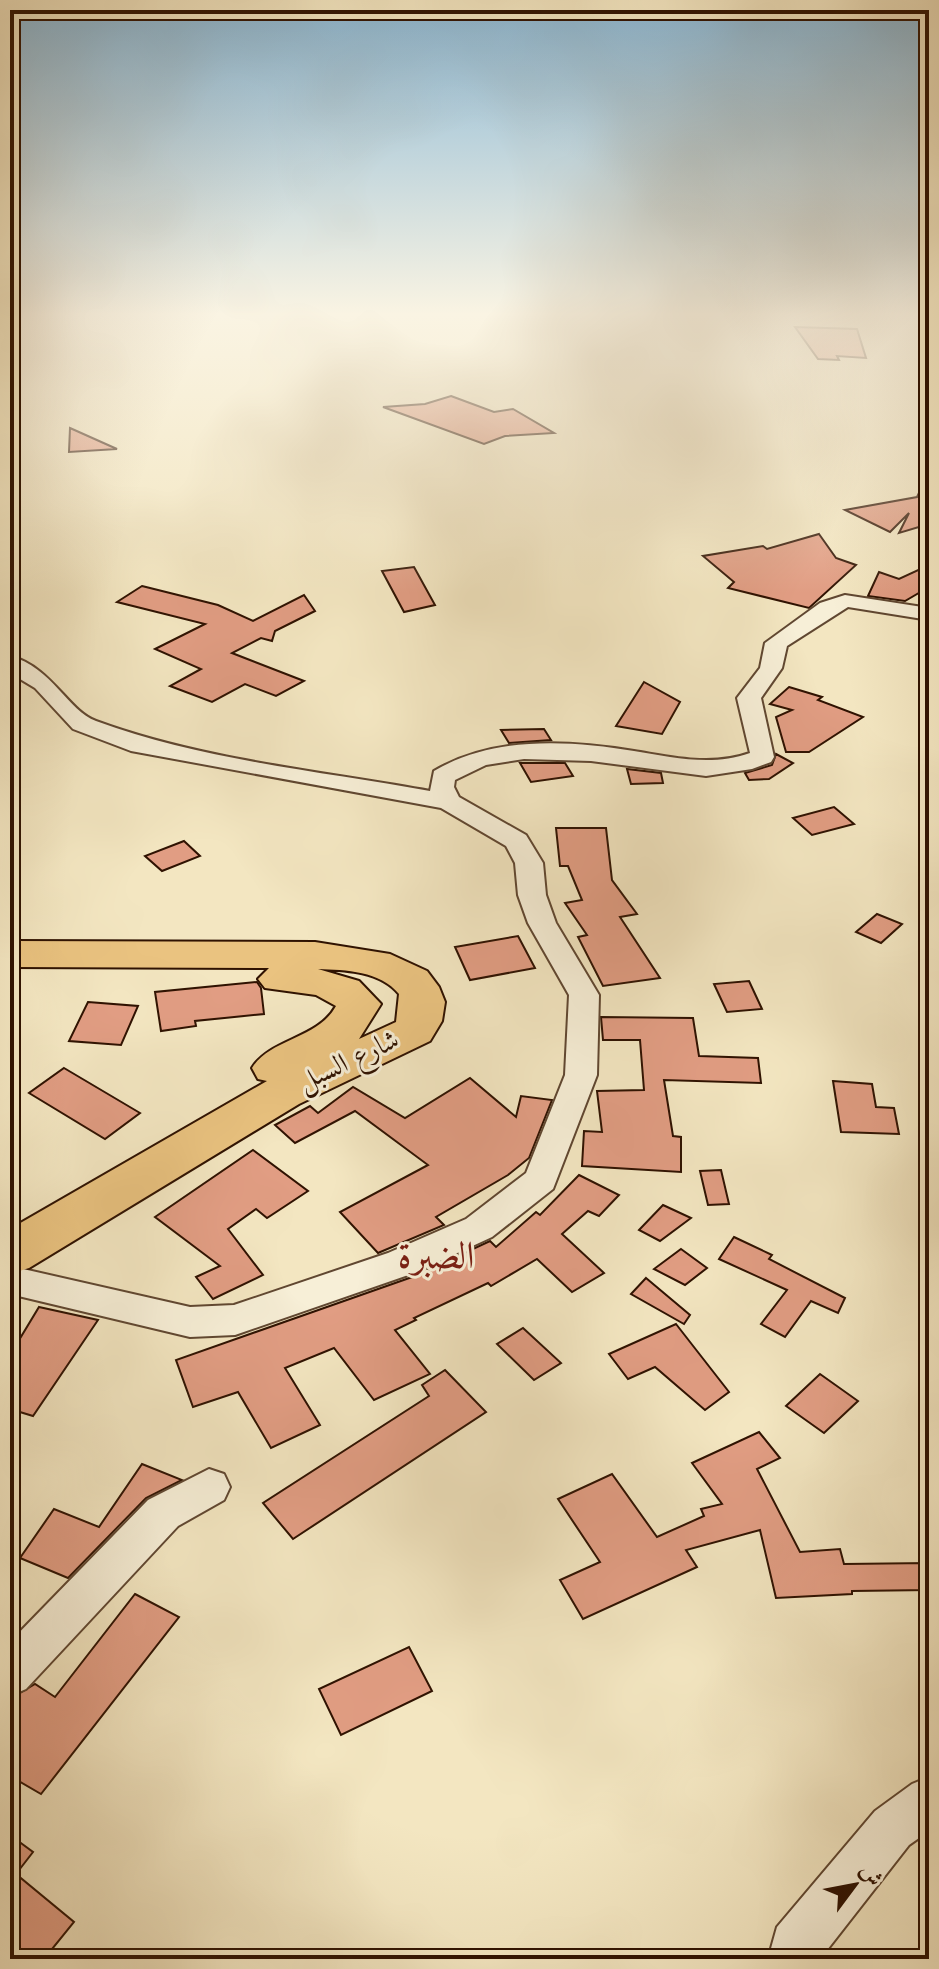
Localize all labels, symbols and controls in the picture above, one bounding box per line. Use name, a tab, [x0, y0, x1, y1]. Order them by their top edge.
street label: شارع السبل	[294, 1026, 407, 1104]
district label: الضبرة	[397, 1239, 475, 1278]
north arrow	[815, 1845, 895, 1925]
text: ش	[855, 1860, 885, 1891]

